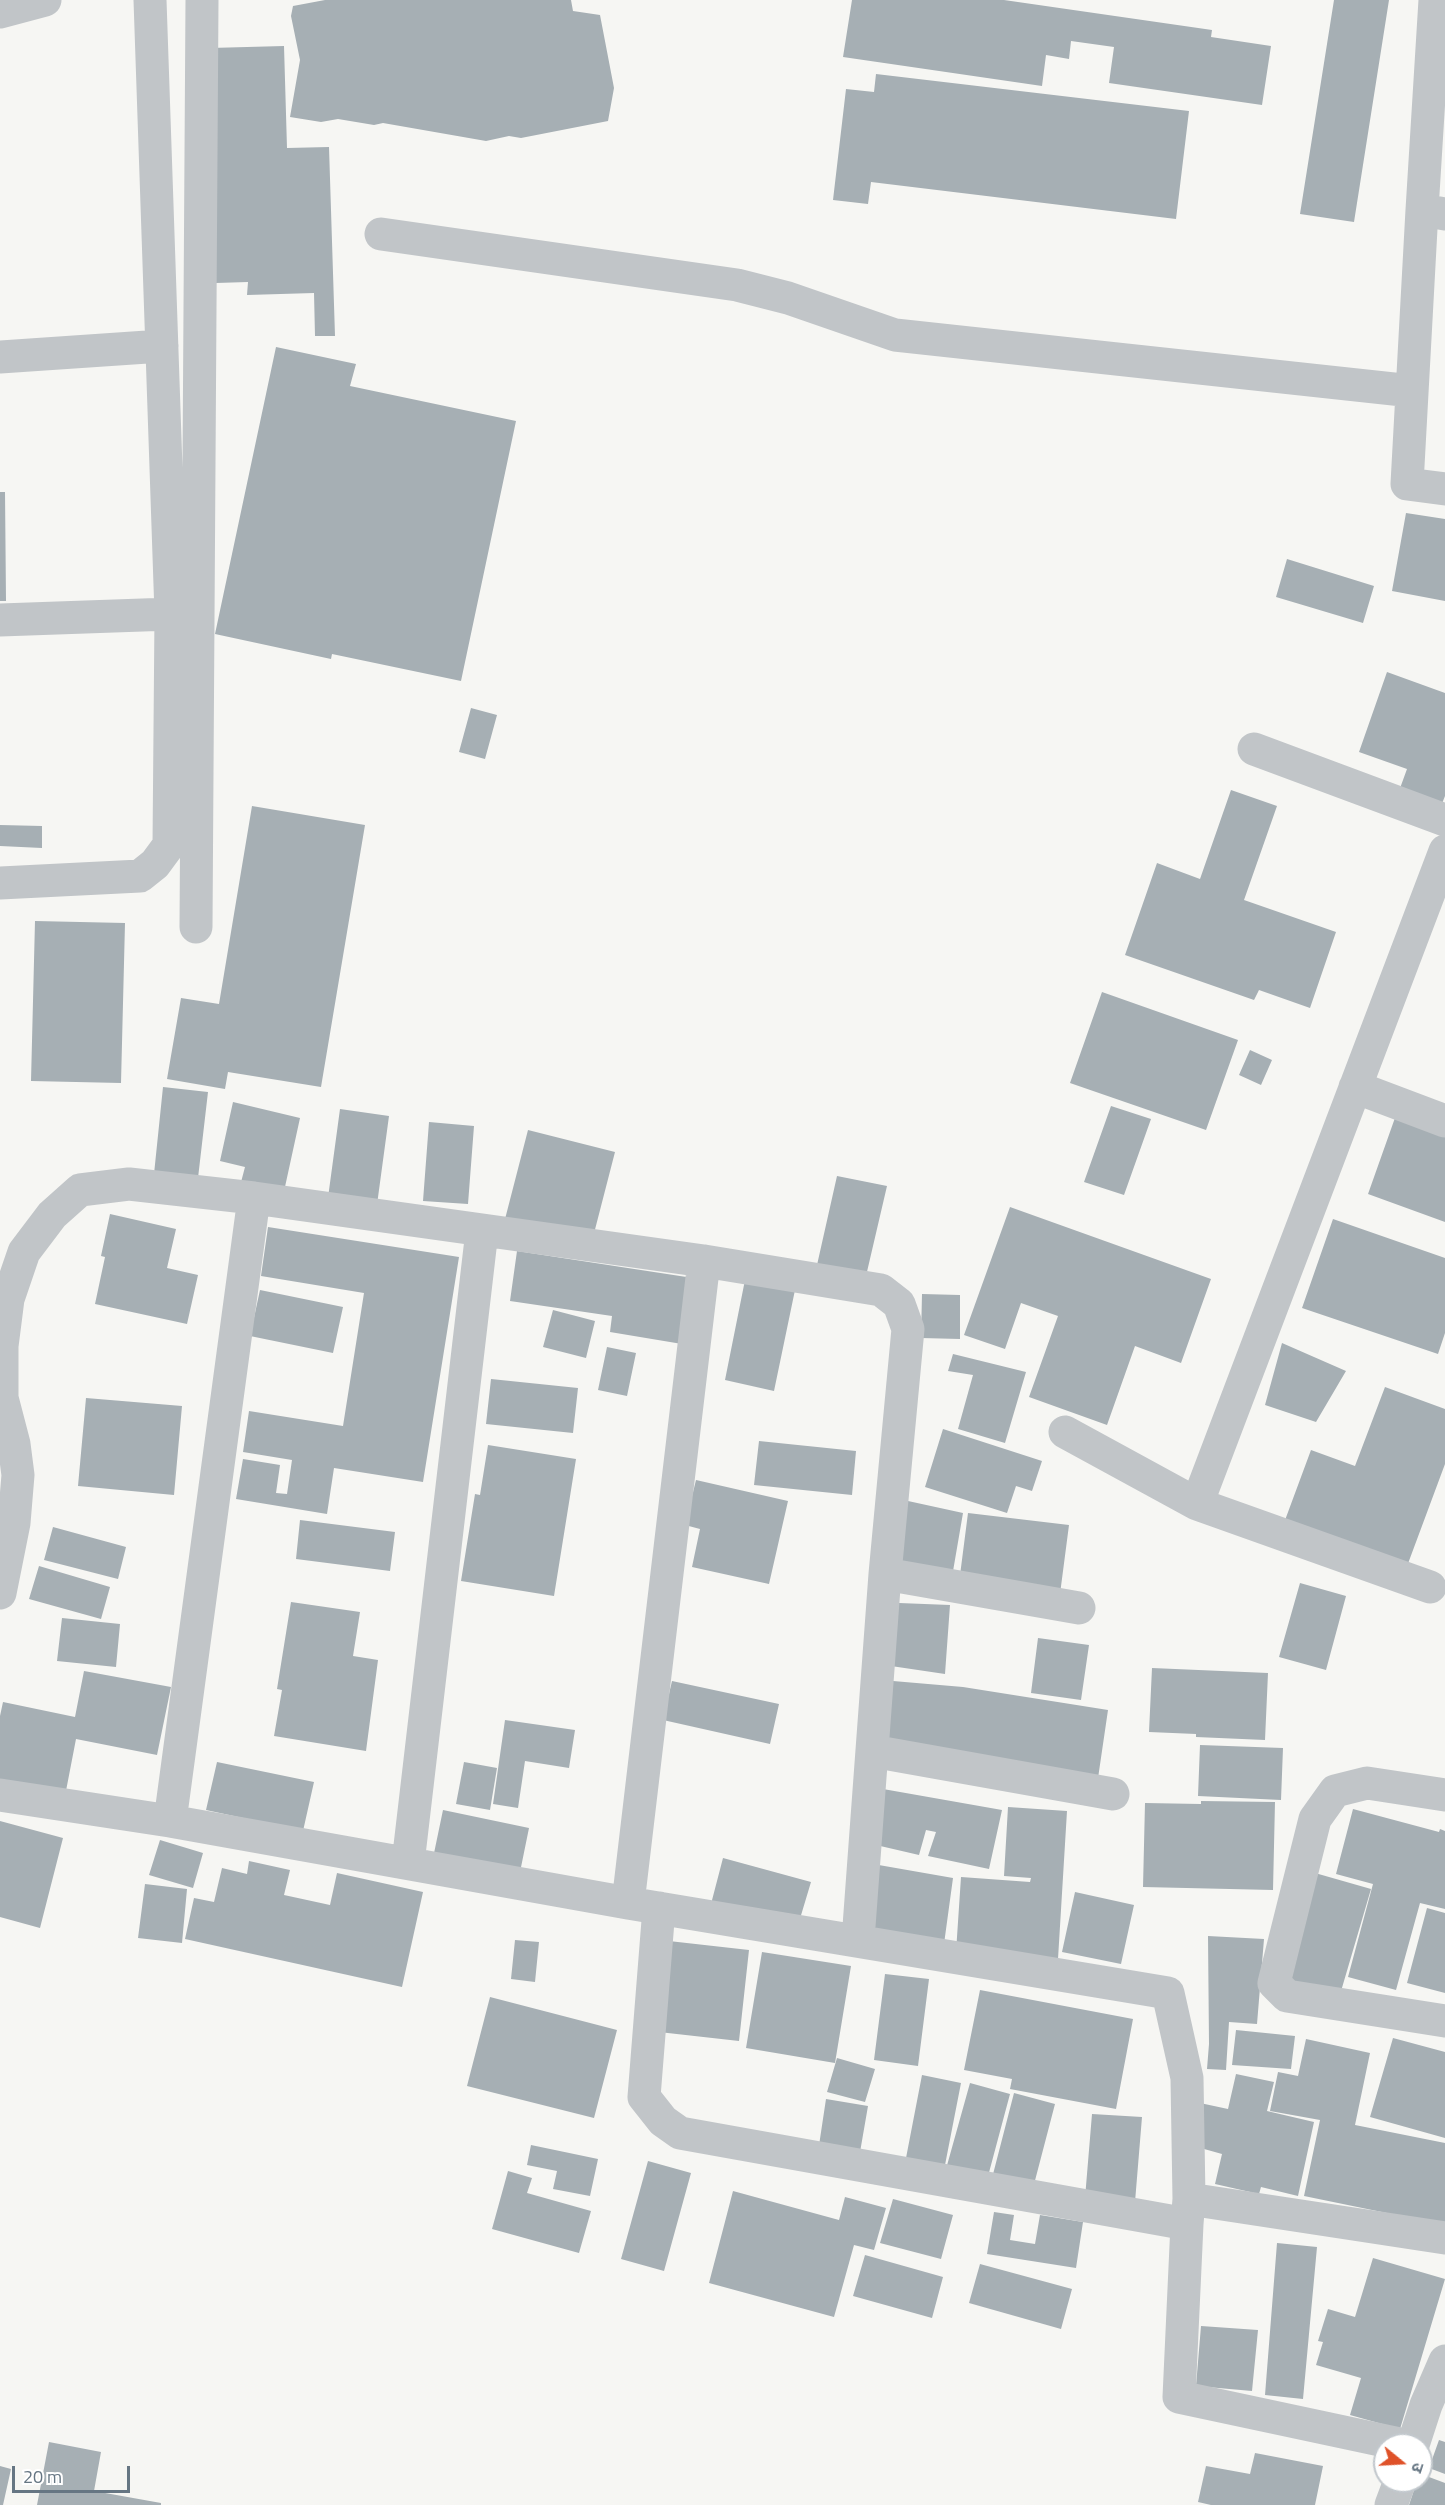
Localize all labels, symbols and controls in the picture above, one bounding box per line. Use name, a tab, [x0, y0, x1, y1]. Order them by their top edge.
north arrow	[1373, 2433, 1433, 2493]
scale bar	[15, 2454, 134, 2492]
text: उ	[1405, 2460, 1431, 2476]
text: 20 m	[23, 2463, 62, 2490]

